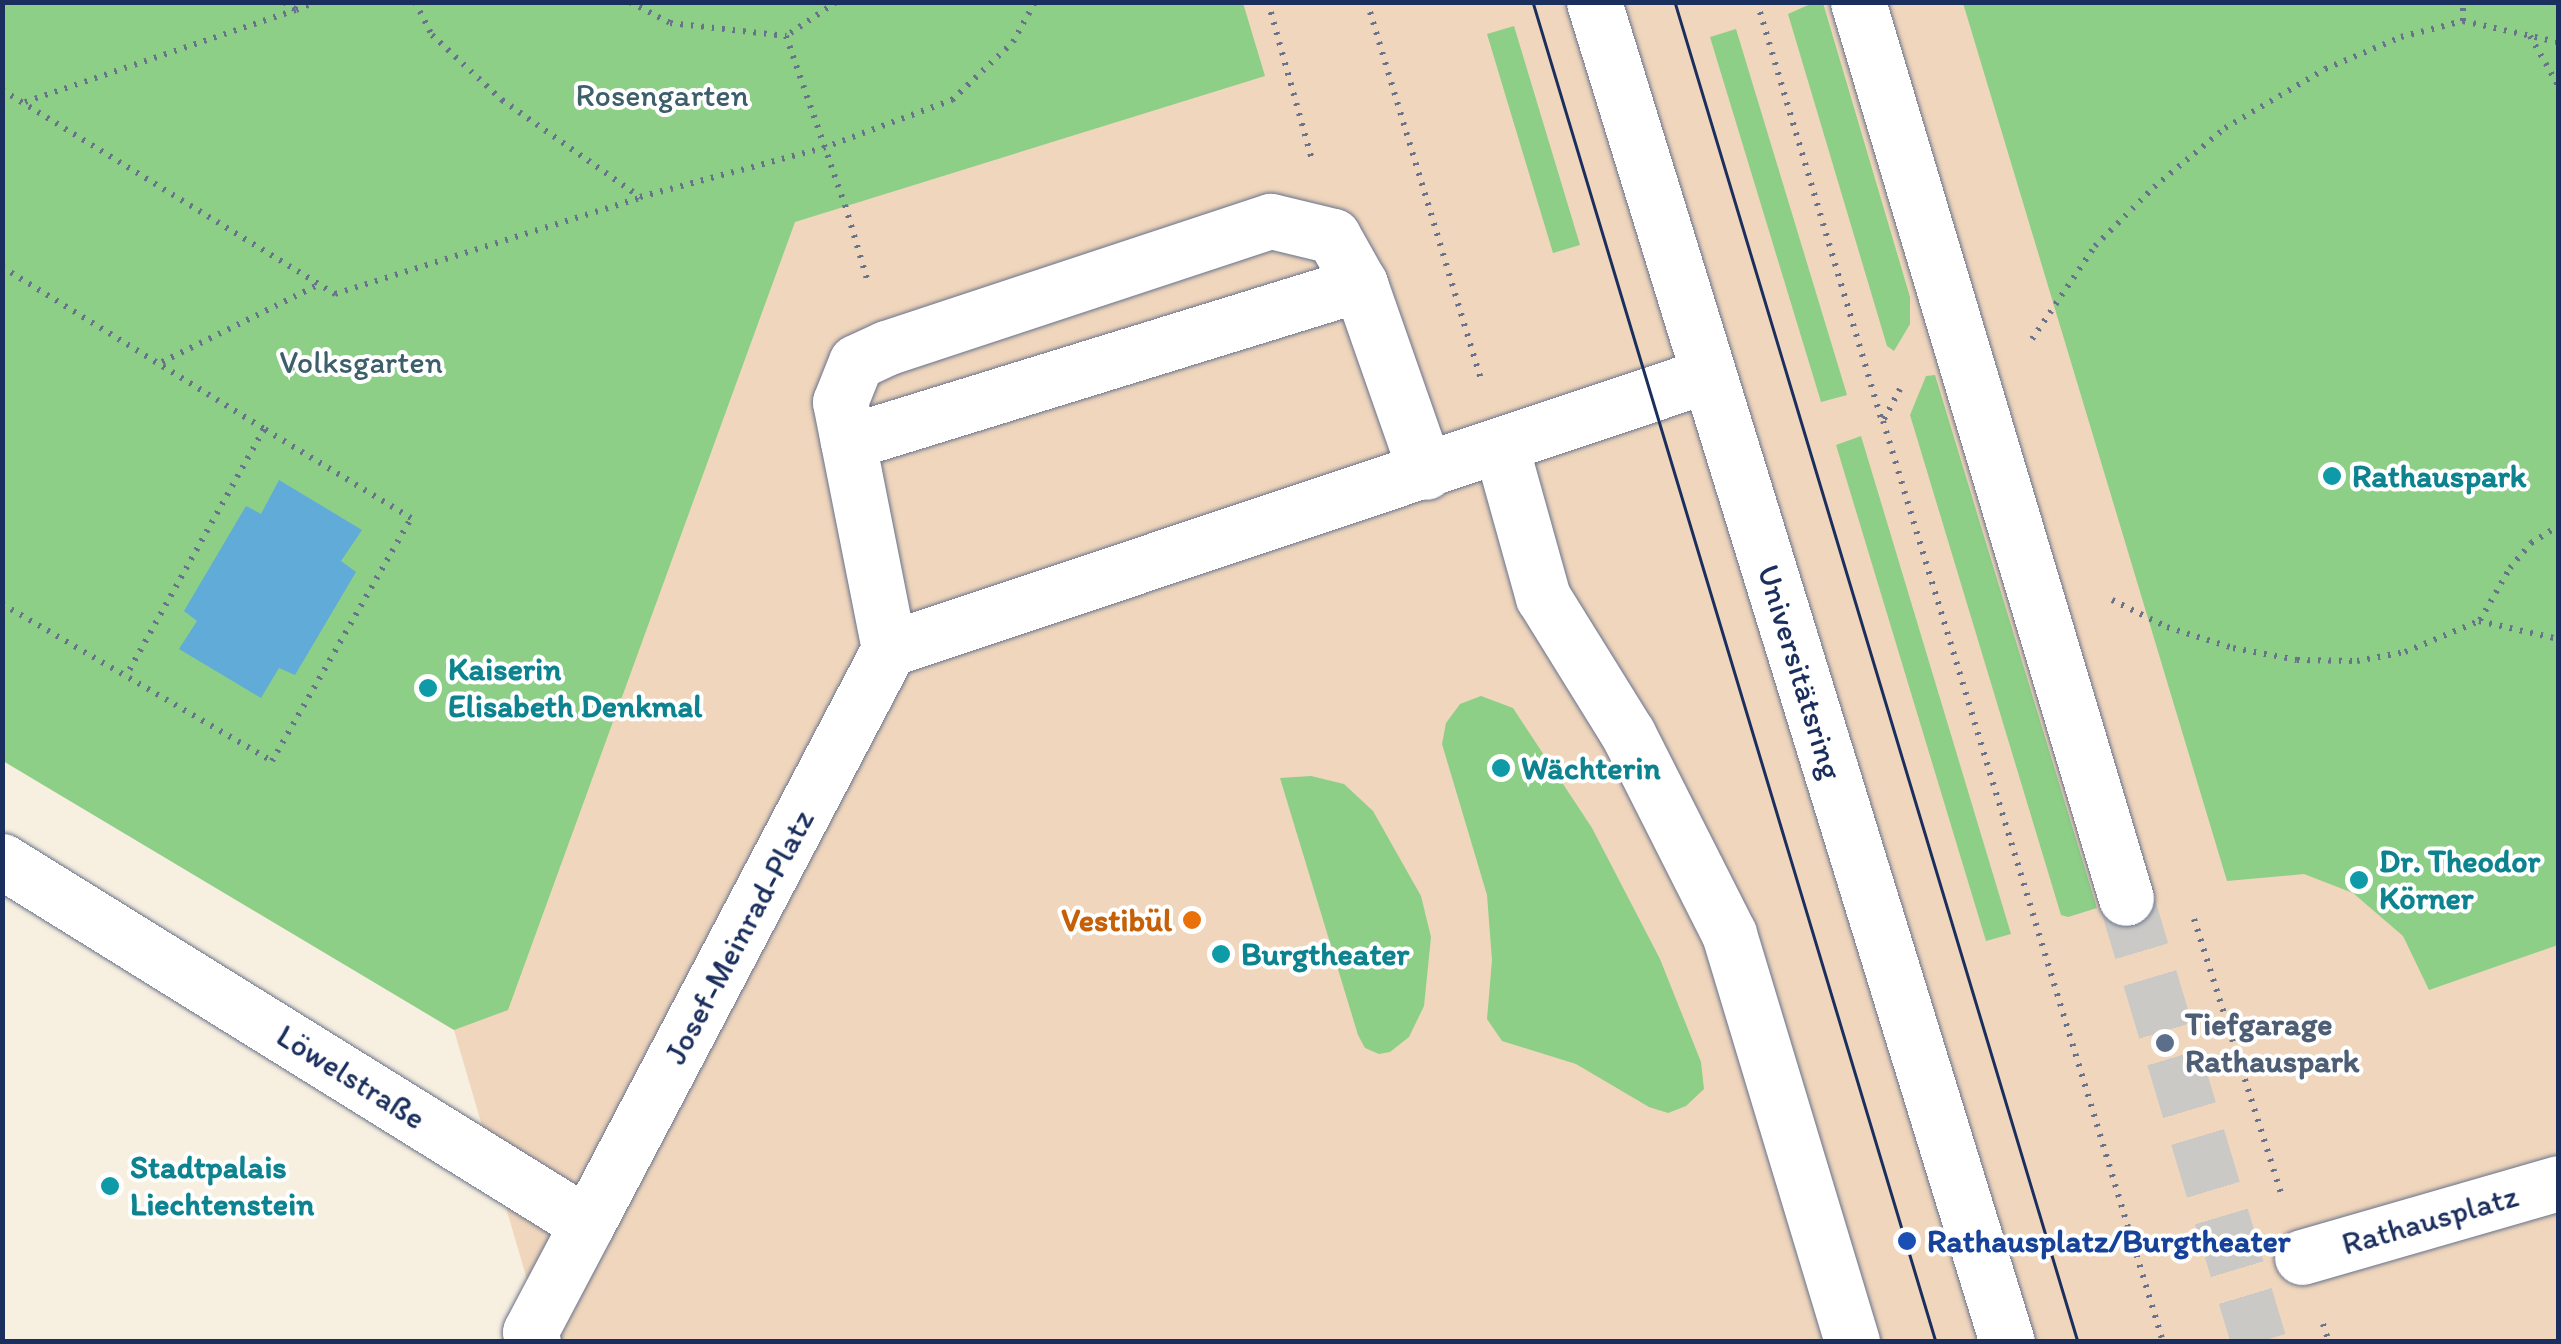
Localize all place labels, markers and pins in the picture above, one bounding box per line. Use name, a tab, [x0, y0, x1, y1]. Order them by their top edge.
place label: Rathauspark	[2352, 457, 2526, 495]
marker: Rathauspark	[2321, 465, 2343, 487]
place label: Kaiserin Elisabeth Denkmal	[448, 651, 703, 726]
marker: Kaiserin Elisabeth Denkmal	[417, 677, 439, 699]
place label: Wächterin	[1521, 749, 1660, 787]
marker: Wächterin	[1490, 757, 1512, 779]
place label: Dr. Theodor Körner	[2379, 843, 2541, 918]
marker: Dr. Theodor Körner	[2348, 869, 2370, 891]
place label: Vestibül	[1061, 901, 1172, 939]
marker: Vestibül	[1181, 909, 1203, 931]
place label: Burgtheater	[1241, 935, 1409, 973]
marker: Burgtheater	[1210, 943, 1232, 965]
place label: Tiefgarage Rathauspark	[2185, 1006, 2359, 1081]
marker: Tiefgarage Rathauspark	[2154, 1032, 2176, 1054]
place label: Stadtpalais Liechtenstein	[130, 1149, 314, 1224]
marker: Stadtpalais Liechtenstein	[99, 1175, 121, 1197]
place label: Rathausplatz/Burgtheater	[1927, 1222, 2290, 1260]
marker: Rathausplatz/Burgtheater	[1896, 1230, 1918, 1252]

